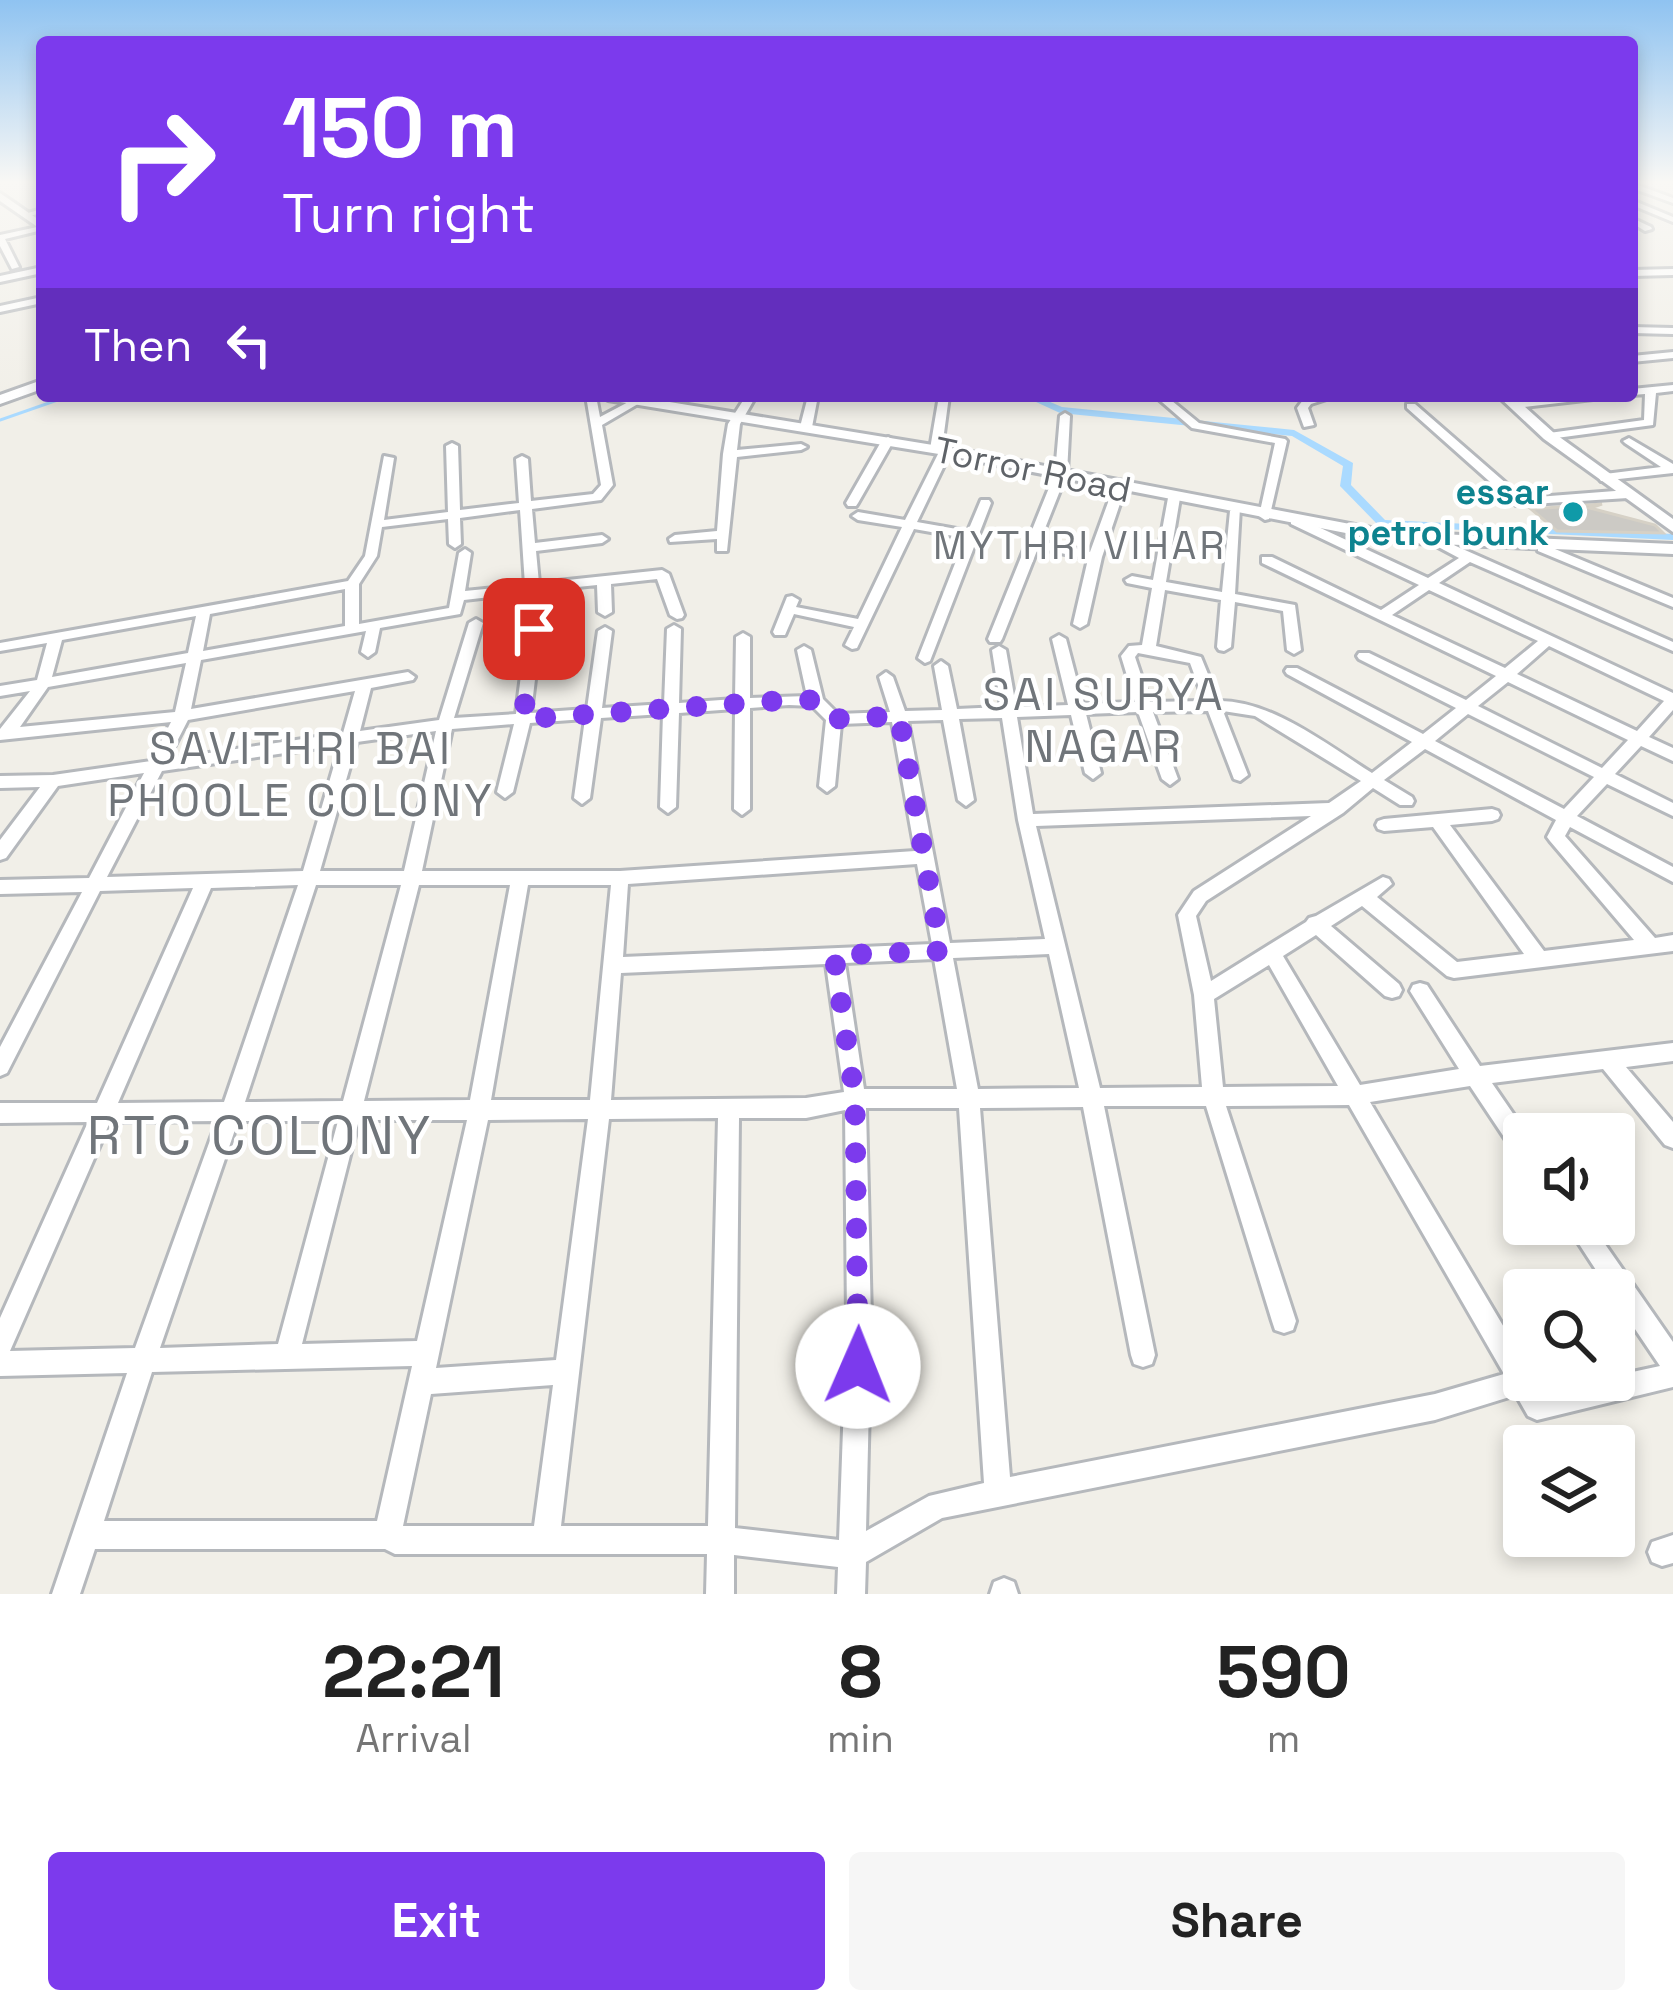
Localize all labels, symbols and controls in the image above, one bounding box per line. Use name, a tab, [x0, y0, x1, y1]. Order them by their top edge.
text: 150 m	[282, 74, 518, 182]
icon: right	[84, 84, 240, 240]
text: Turn right	[282, 179, 535, 248]
icon: left	[216, 312, 282, 378]
text: Then	[84, 317, 192, 374]
street label: Torror Road	[930, 427, 1135, 513]
place label: essar petrol bunk	[1347, 469, 1549, 556]
marker: essar petrol bunk	[1560, 499, 1586, 525]
district label: MYTHRI VIHAR	[933, 521, 1227, 570]
pin	[483, 578, 585, 680]
icon: arrive	[501, 596, 567, 662]
district label: SAI SURYA NAGAR	[982, 666, 1226, 775]
district label: SAVITHRI BAI PHOOLE COLONY	[107, 720, 495, 829]
district label: RTC COLONY	[87, 1101, 433, 1170]
map controls	[1503, 1113, 1635, 1557]
button: sound	[1503, 1113, 1635, 1245]
button: search	[1503, 1269, 1635, 1401]
position arrow	[795, 1303, 921, 1429]
button: layers	[1503, 1425, 1635, 1557]
text: 22:21	[322, 1626, 505, 1718]
text: 8	[839, 1626, 882, 1718]
text: 590	[1216, 1626, 1351, 1718]
text: Arrival	[356, 1714, 471, 1763]
text: min	[827, 1714, 894, 1763]
text: m	[1267, 1714, 1300, 1763]
button: Exit	[48, 1852, 825, 1990]
button: Share	[849, 1852, 1625, 1990]

